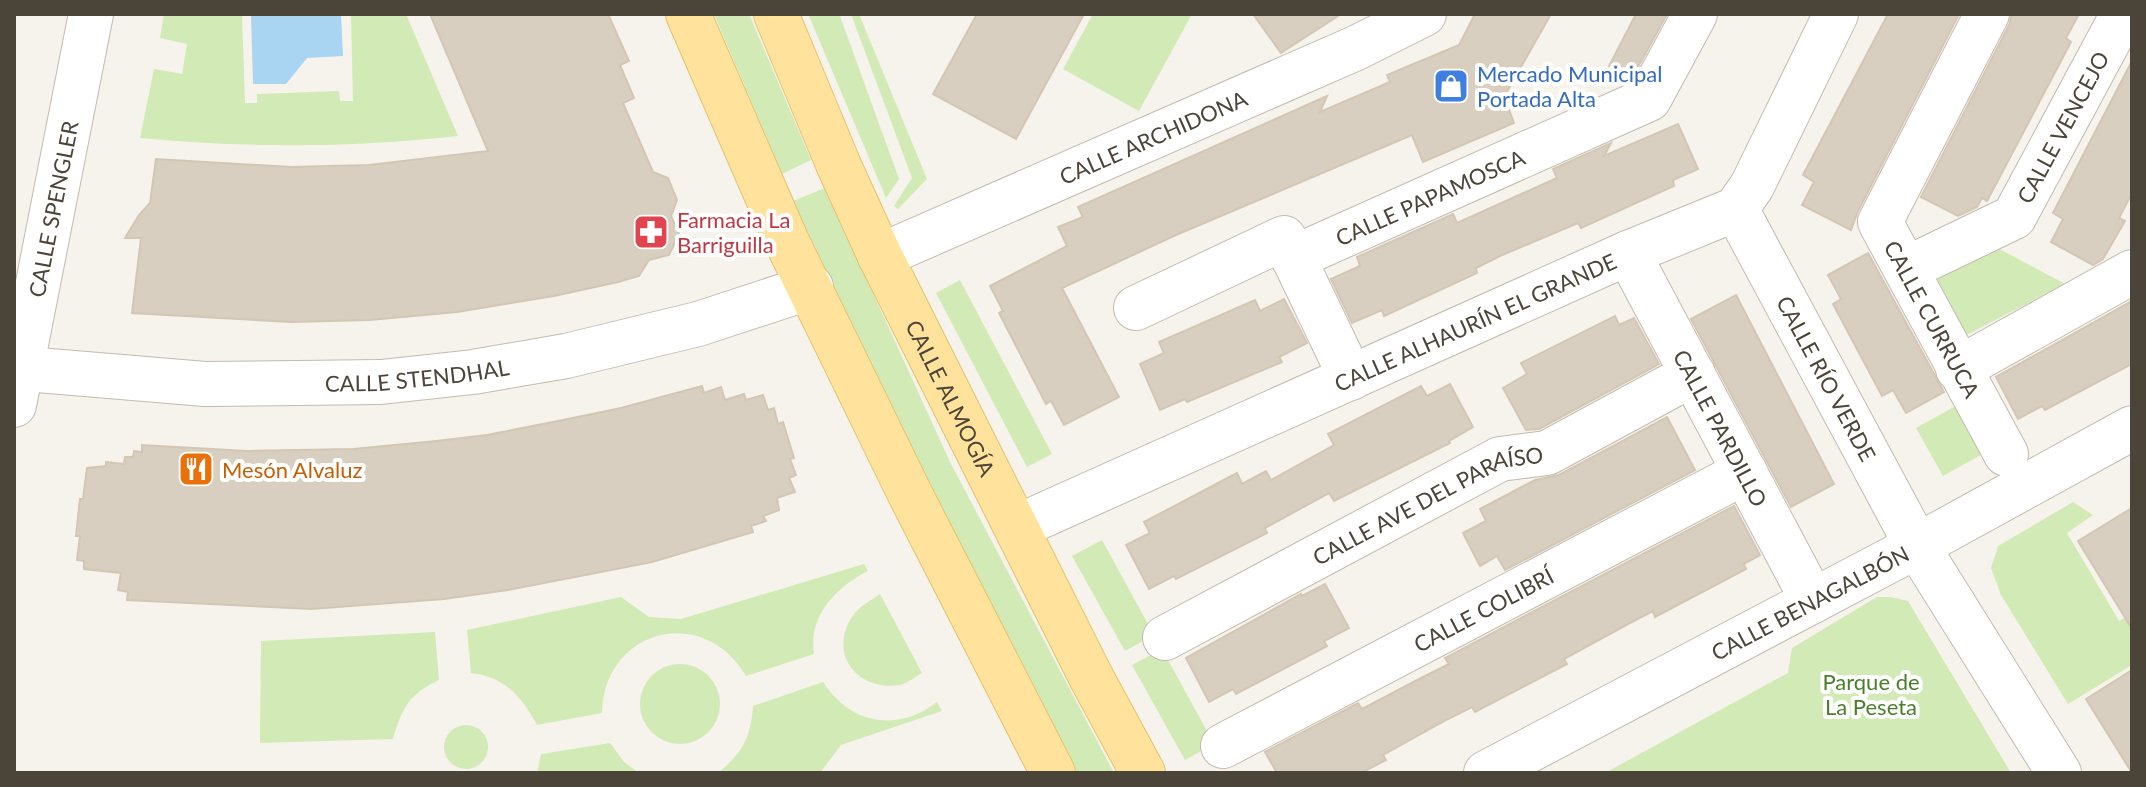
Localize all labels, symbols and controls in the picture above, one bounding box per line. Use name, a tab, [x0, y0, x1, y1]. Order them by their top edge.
street label: CALLE VENCEJO	[2011, 46, 2114, 208]
place label: Mercado Municipal Portada Alta	[1477, 60, 1662, 112]
shop icon: Mercado Municipal Portada Alta	[1432, 67, 1470, 105]
street label: CALLE ARCHIDONA	[1055, 84, 1251, 190]
street label: CALLE SPENGLER	[22, 118, 83, 299]
street label: CALLE PAPAMOSCA	[1331, 143, 1529, 251]
place label: Farmacia La Barriguilla	[677, 206, 790, 258]
pharmacy icon: Farmacia La Barriguilla	[632, 213, 670, 251]
street label: CALLE CURRUCA	[1879, 236, 1986, 402]
street label: CALLE ALHAURÍN EL GRANDE	[1330, 247, 1620, 397]
street label: CALLE RÍO VERDE	[1771, 291, 1882, 466]
street label: CALLE ALMOGÍA	[901, 315, 1002, 480]
street label: CALLE PARDILLO	[1668, 345, 1774, 511]
street label: CALLE STENDHAL	[325, 353, 511, 396]
street label: CALLE AVE DEL PARAÍSO	[1308, 440, 1545, 570]
restaurant icon: Mesón Alvaluz	[177, 450, 215, 488]
place label: Mesón Alvaluz	[222, 456, 362, 483]
street label: CALLE BENAGALBÓN	[1706, 539, 1913, 666]
street label: CALLE COLIBRÍ	[1409, 561, 1560, 657]
park label: Parque de La Peseta	[1822, 668, 1920, 720]

